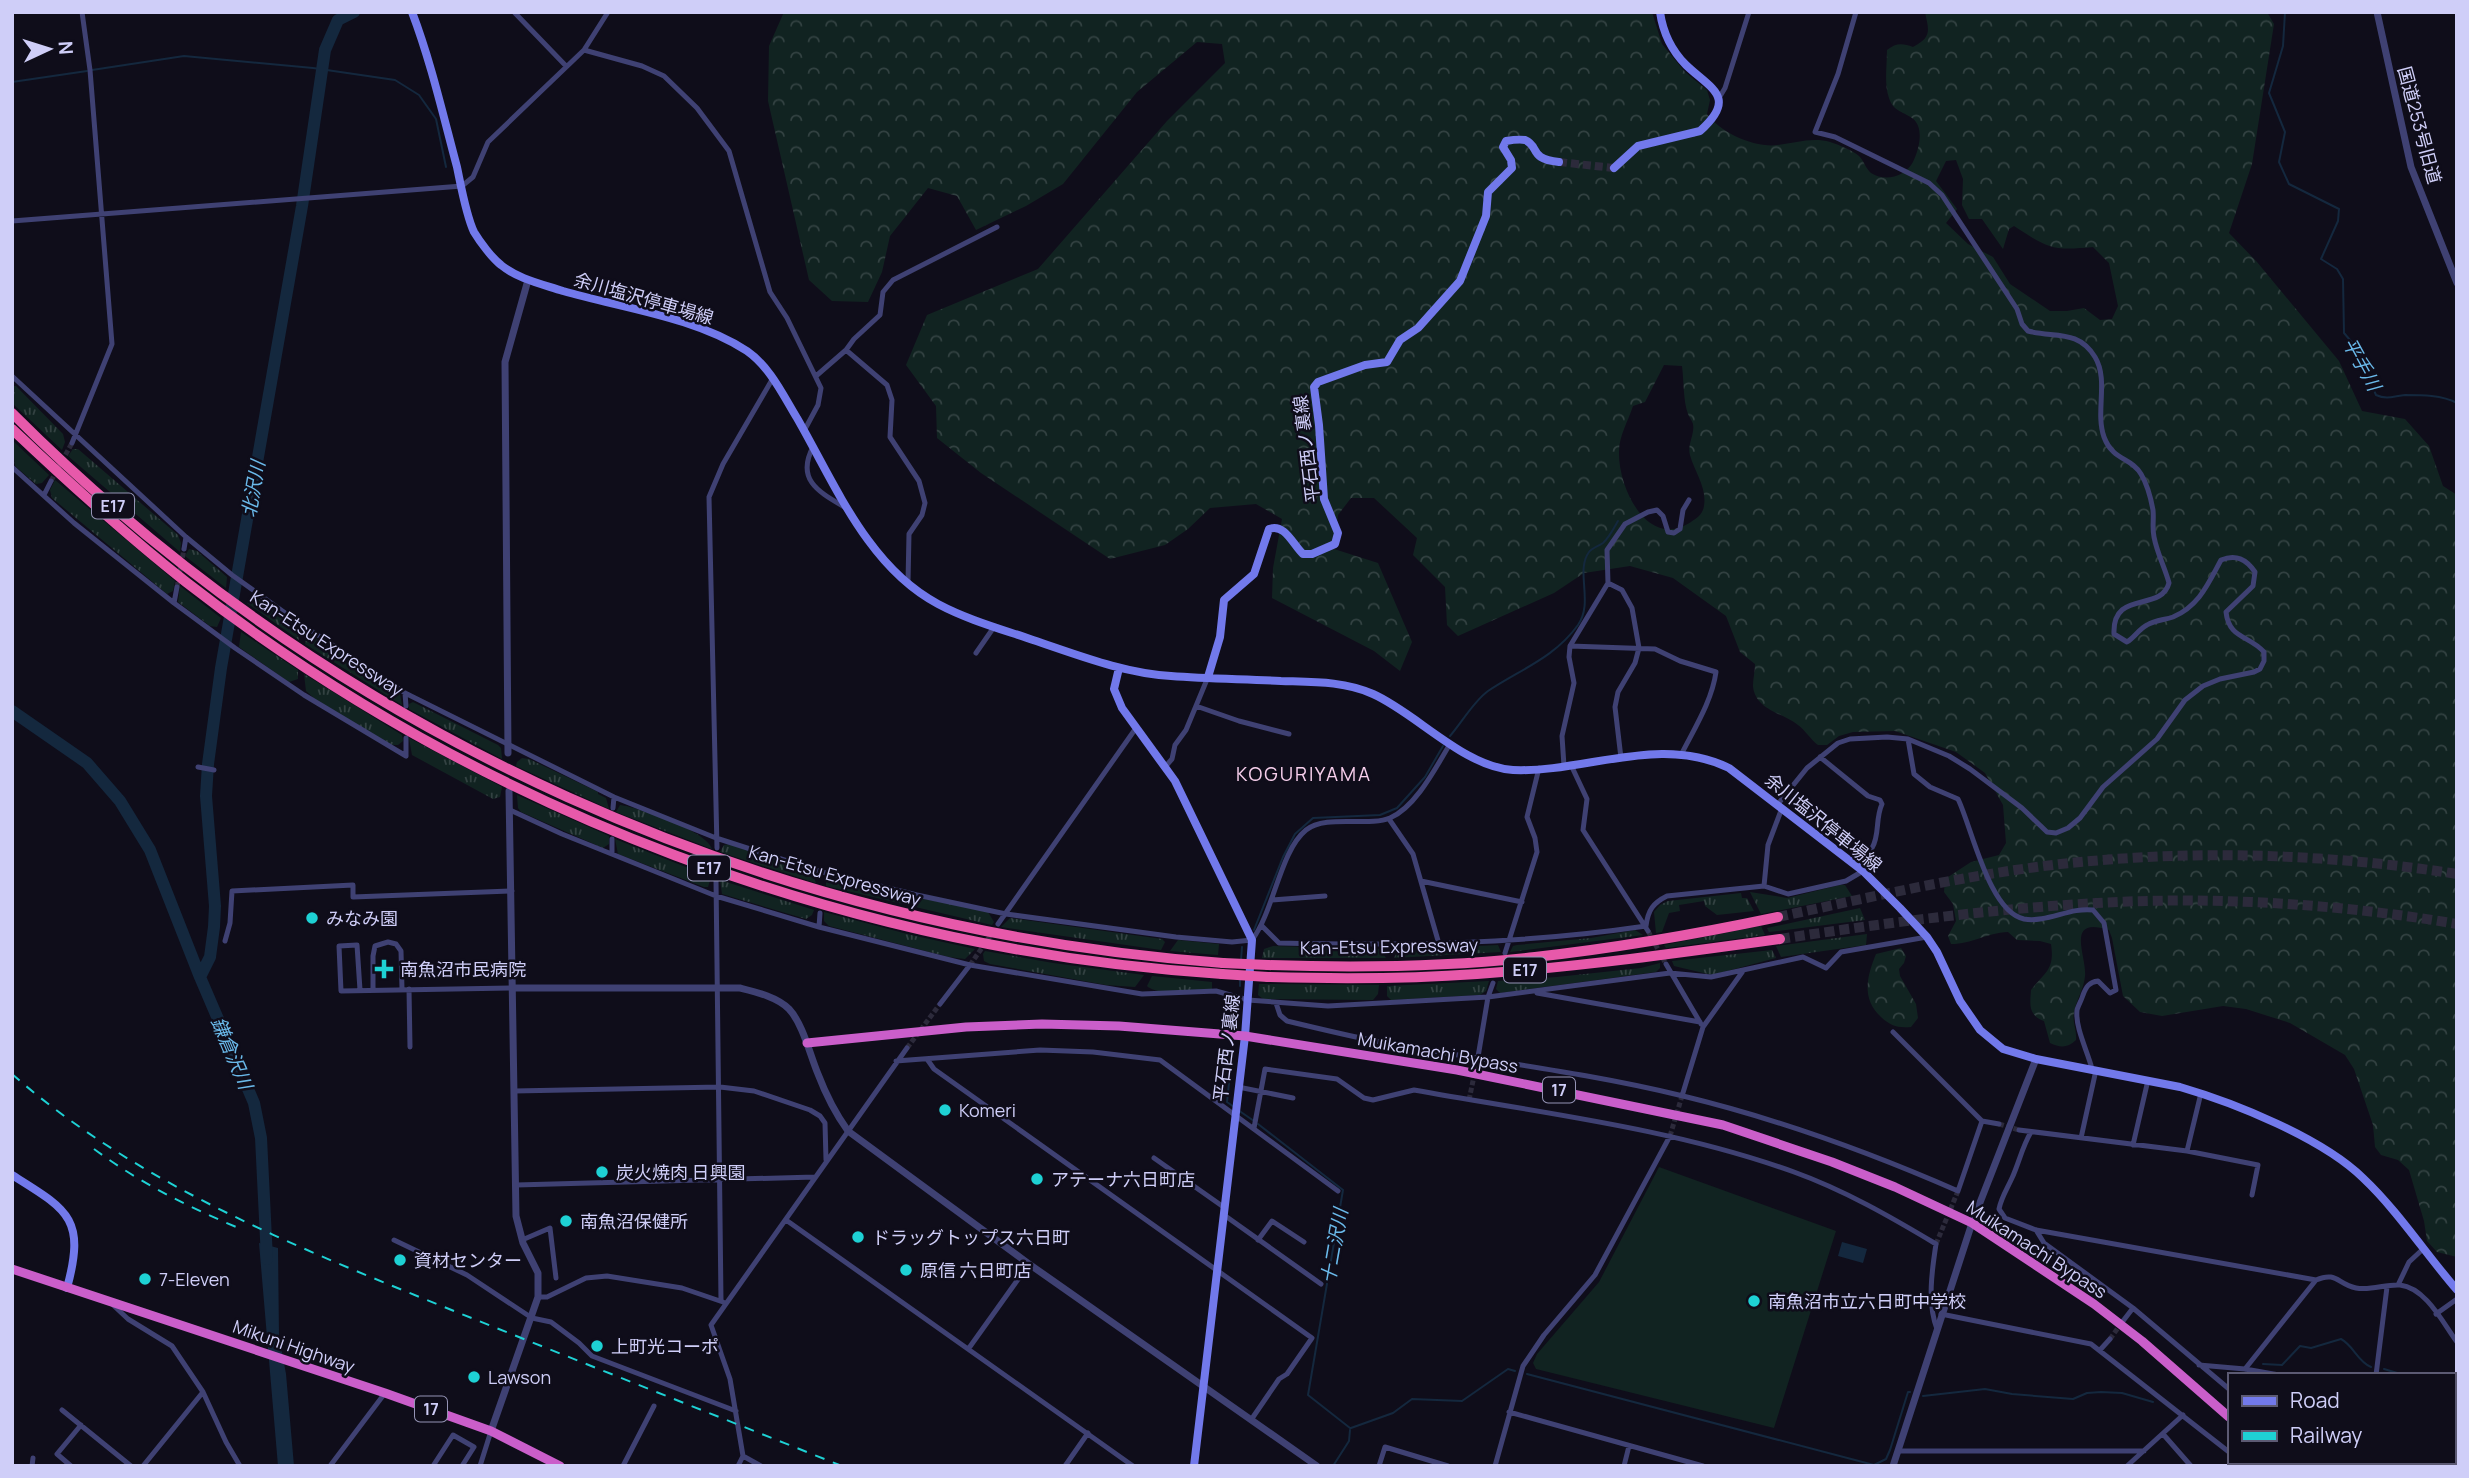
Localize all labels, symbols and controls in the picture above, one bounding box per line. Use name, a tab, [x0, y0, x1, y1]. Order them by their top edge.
north arrow	[14, 14, 84, 84]
text: N	[53, 40, 79, 56]
street label: 国道253号旧道	[2393, 64, 2447, 186]
street label: 余川塩沢停車場線	[571, 267, 717, 329]
water label: 平手川	[2337, 333, 2388, 397]
street label: 平石西ノ裏線	[1288, 394, 1324, 504]
water label: 北沢川	[235, 457, 271, 519]
road number: E17	[92, 494, 134, 519]
street label: Kan-Etsu Expressway	[246, 584, 409, 702]
district label: KOGURIYAMA	[1236, 761, 1372, 787]
street label: 余川塩沢停車場線	[1760, 767, 1888, 877]
street label: Kan-Etsu Expressway	[746, 839, 924, 911]
road number: E17	[688, 856, 730, 880]
place label: みなみ園	[326, 906, 398, 930]
marker: みなみ園	[304, 910, 320, 926]
street label: Kan-Etsu Expressway	[1300, 932, 1479, 960]
place label: 南魚沼市民病院	[400, 957, 526, 981]
road number: E17	[1504, 958, 1546, 982]
marker: 南魚沼市民病院	[374, 959, 394, 979]
street label: 平石西ノ裏線	[1208, 993, 1244, 1103]
water label: 鎌倉沢川	[205, 1013, 260, 1095]
street label: Muikamachi Bypass	[1356, 1026, 1520, 1078]
road number: 17	[1543, 1078, 1575, 1102]
place label: Komeri	[959, 1098, 1016, 1122]
marker: Komeri	[937, 1102, 953, 1118]
place label: 炭火焼肉 日興園	[616, 1160, 746, 1184]
marker: 炭火焼肉 日興園	[594, 1164, 610, 1180]
place label: アテーナ六日町店	[1051, 1167, 1195, 1191]
marker: アテーナ六日町店	[1029, 1171, 1045, 1187]
street label: Muikamachi Bypass	[1962, 1195, 2112, 1303]
water label: 十二沢川	[1315, 1204, 1354, 1286]
place label: 南魚沼保健所	[580, 1209, 688, 1233]
marker: 南魚沼保健所	[558, 1213, 574, 1229]
place label: ドラッグトップス六日町	[872, 1225, 1070, 1249]
marker: ドラッグトップス六日町	[850, 1229, 866, 1245]
place label: 資材センター	[414, 1248, 522, 1272]
marker: 資材センター	[392, 1252, 408, 1268]
place label: 原信 六日町店	[920, 1258, 1032, 1282]
marker: 原信 六日町店	[898, 1262, 914, 1278]
place label: 7-Eleven	[159, 1267, 230, 1291]
marker: 7-Eleven	[137, 1271, 153, 1287]
place label: 南魚沼市立六日町中学校	[1768, 1289, 1966, 1313]
marker: 南魚沼市立六日町中学校	[1746, 1293, 1762, 1309]
street label: Mikuni Highway	[230, 1314, 359, 1378]
place label: 上町光コーポ	[611, 1334, 719, 1358]
marker: 上町光コーポ	[589, 1338, 605, 1354]
place label: Lawson	[488, 1365, 551, 1389]
marker: Lawson	[466, 1369, 482, 1385]
legend	[2228, 1373, 2455, 1464]
text: Road	[2290, 1386, 2340, 1414]
road number: 17	[415, 1396, 447, 1422]
text: Railway	[2290, 1421, 2362, 1449]

